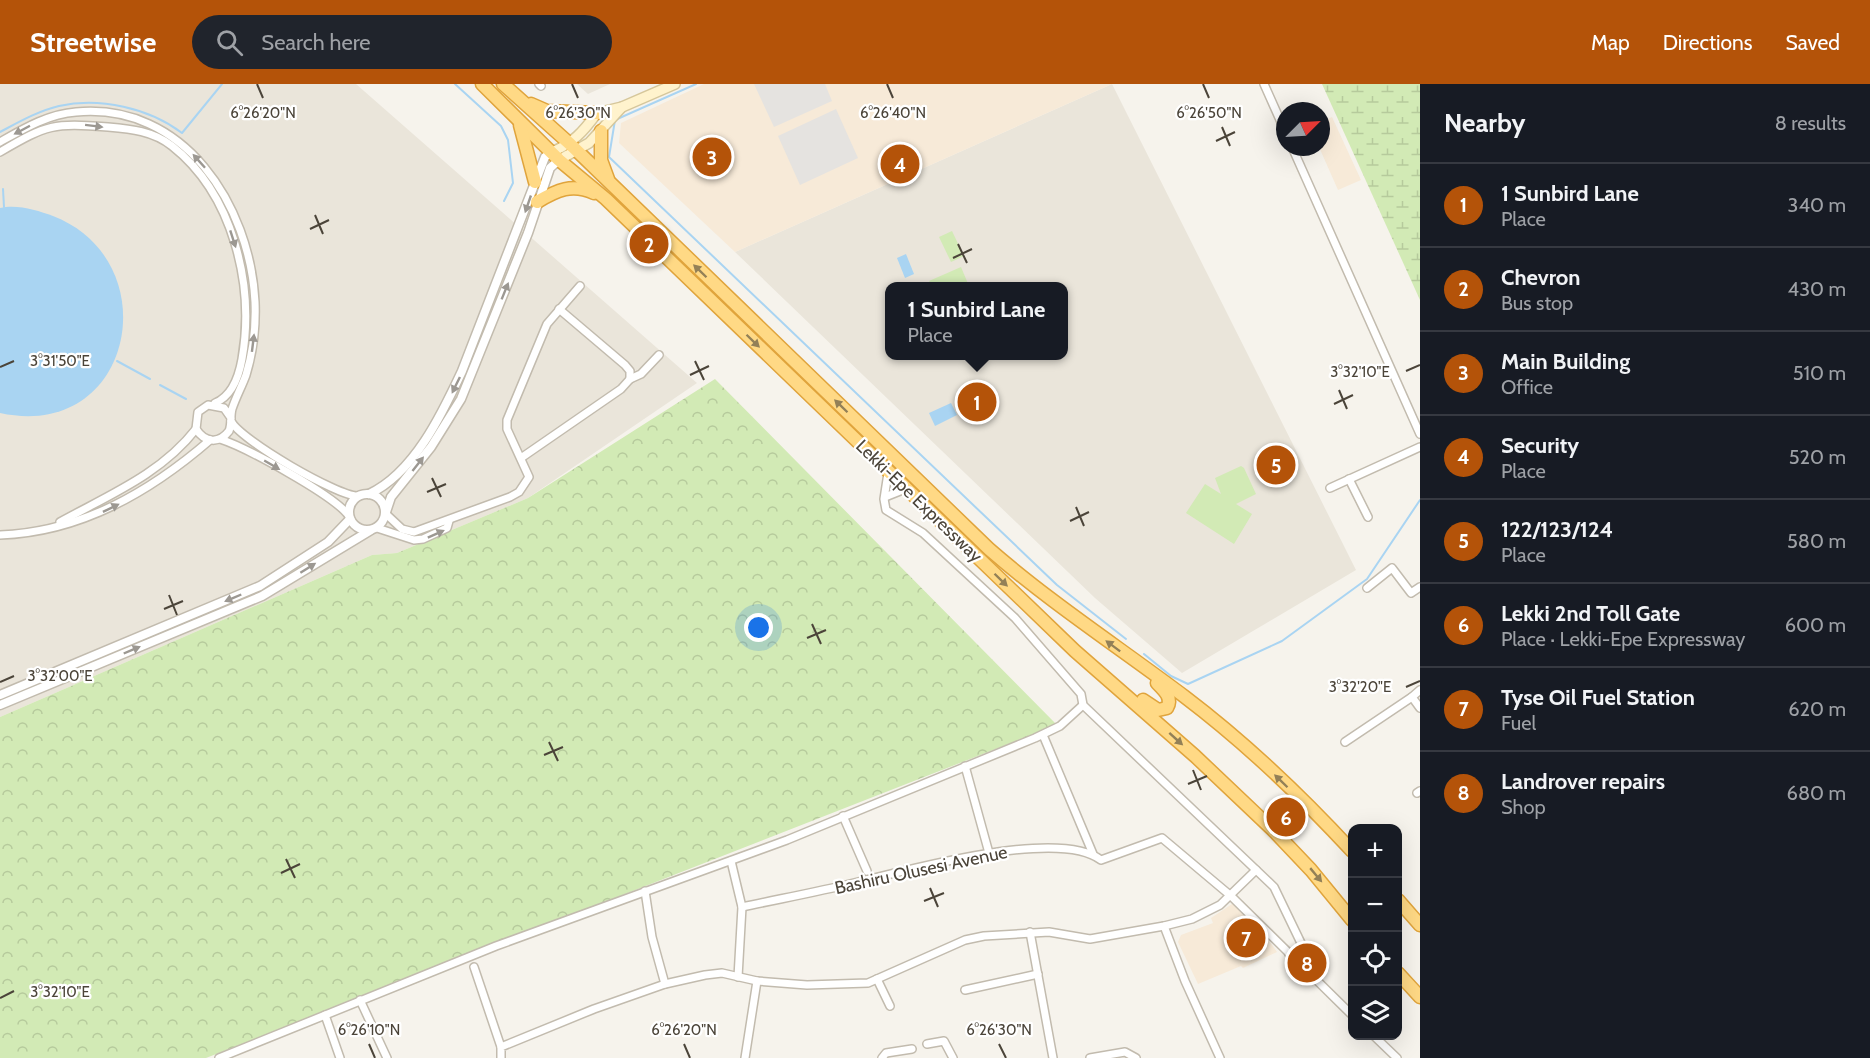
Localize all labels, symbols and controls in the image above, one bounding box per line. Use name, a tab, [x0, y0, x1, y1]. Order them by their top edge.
search box	[192, 15, 612, 69]
text: Streetwise	[30, 25, 156, 59]
icon: search	[213, 26, 246, 59]
text: Search here	[261, 29, 371, 56]
text: Map	[1591, 30, 1630, 55]
text: Directions	[1663, 30, 1752, 55]
text: Saved	[1785, 30, 1840, 55]
north arrow	[1276, 102, 1330, 156]
text: 6°26'20"N	[230, 104, 296, 122]
text: 6°26'30"N	[545, 104, 611, 122]
text: 6°26'40"N	[860, 104, 926, 122]
text: 6°26'50"N	[1176, 104, 1242, 122]
text: Nearby	[1444, 107, 1525, 139]
text: 8 results	[1775, 111, 1846, 135]
one-way arrow	[84, 121, 103, 130]
one-way arrow	[14, 125, 31, 135]
pin: 3	[692, 134, 732, 180]
pin: 4	[880, 142, 920, 187]
one-way arrow	[193, 154, 206, 169]
text: 1 Sunbird Lane	[1501, 180, 1639, 207]
text: 1	[1460, 193, 1467, 217]
text: 340 m	[1788, 193, 1846, 217]
one-way arrow	[522, 195, 532, 213]
text: Place	[1501, 207, 1546, 231]
pin: 2	[630, 222, 668, 266]
one-way arrow	[229, 230, 238, 248]
text: Chevron	[1501, 264, 1580, 291]
one-way arrow	[693, 265, 708, 278]
text: 2	[1458, 277, 1469, 301]
text: 430 m	[1788, 277, 1846, 301]
one-way arrow	[500, 281, 510, 299]
popup	[885, 282, 1068, 360]
text: Bus stop	[1501, 291, 1573, 315]
text: 1 Sunbird Lane	[908, 296, 1045, 323]
text: Place	[908, 323, 952, 347]
one-way arrow	[248, 333, 257, 352]
one-way arrow	[745, 334, 759, 348]
text: Main Building	[1501, 348, 1630, 375]
text: 3°31'50"E	[30, 352, 90, 370]
text: 3	[1458, 361, 1469, 385]
text: 510 m	[1793, 361, 1846, 385]
text: 3°32'10"E	[1330, 363, 1390, 381]
text: Office	[1501, 375, 1553, 399]
one-way arrow	[451, 377, 460, 394]
pin: 1	[958, 380, 996, 424]
one-way arrow	[834, 400, 848, 414]
text: Security	[1501, 432, 1579, 459]
street label: Lekki-Epe Expressway	[851, 435, 987, 567]
pin: 5	[1256, 442, 1296, 488]
text: 4	[1457, 445, 1470, 469]
text: 520 m	[1789, 445, 1846, 469]
one-way arrow	[411, 456, 424, 472]
text: Place	[1501, 459, 1546, 483]
one-way arrow	[264, 460, 280, 471]
one-way arrow	[103, 504, 120, 513]
text: 122/123/124	[1501, 516, 1613, 543]
one-way arrow	[427, 529, 444, 538]
text: 5	[1458, 529, 1469, 553]
text: 580 m	[1787, 529, 1846, 553]
text: Place	[1501, 543, 1546, 567]
one-way arrow	[300, 563, 316, 574]
one-way arrow	[993, 573, 1008, 587]
one-way arrow	[224, 593, 242, 603]
text: Lekki 2nd Toll Gate	[1501, 600, 1680, 627]
your location	[744, 613, 773, 642]
text: 6	[1458, 613, 1469, 637]
text: 600 m	[1785, 613, 1846, 637]
text: Place · Lekki-Epe Expressway	[1501, 627, 1745, 651]
one-way arrow	[1105, 640, 1120, 652]
one-way arrow	[123, 645, 141, 655]
text: 3°32'00"E	[27, 667, 93, 685]
text: 3°32'20"E	[1329, 678, 1391, 696]
text: Tyse Oil Fuel Station	[1501, 684, 1695, 711]
text: 7	[1458, 697, 1469, 721]
text: 620 m	[1788, 697, 1846, 721]
text: Fuel	[1501, 711, 1536, 735]
one-way arrow	[1168, 732, 1183, 745]
text: Landrover repairs	[1501, 768, 1665, 795]
one-way arrow	[1273, 774, 1288, 788]
text: 8	[1457, 781, 1470, 805]
text: 680 m	[1787, 781, 1846, 805]
pin: 6	[1266, 794, 1306, 840]
text: Shop	[1501, 795, 1546, 819]
map controls	[1348, 824, 1402, 1040]
button: +	[1348, 824, 1402, 878]
street label: Bashiru Olusesi Avenue	[833, 841, 1009, 899]
one-way arrow	[1309, 867, 1322, 883]
button: −	[1348, 878, 1402, 932]
pin: 7	[1226, 916, 1266, 960]
button: locate	[1348, 932, 1402, 986]
pin: 8	[1288, 940, 1326, 986]
text: 3°32'10"E	[30, 983, 90, 1001]
button: layers	[1348, 986, 1402, 1040]
text: 6°26'10"N	[338, 1021, 400, 1039]
text: 6°26'20"N	[651, 1021, 717, 1039]
text: 6°26'30"N	[966, 1021, 1032, 1039]

